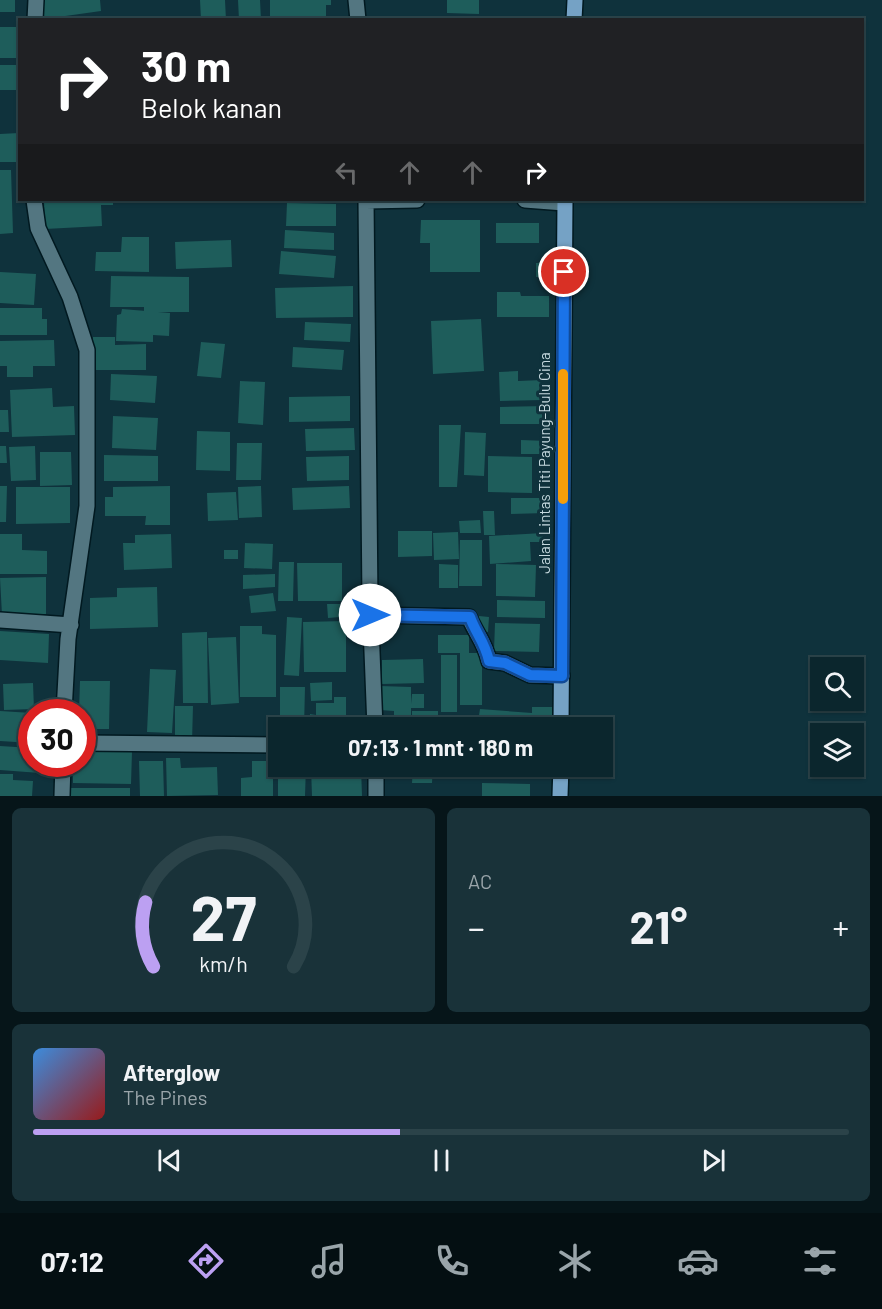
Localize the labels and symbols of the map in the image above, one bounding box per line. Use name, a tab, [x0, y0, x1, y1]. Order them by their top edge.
pin	[538, 246, 589, 297]
street label: Jalan Lintas Titi Payung–Bulu Cina	[535, 352, 553, 574]
position arrow	[338, 583, 402, 647]
speed limit sign: 30	[18, 699, 96, 777]

